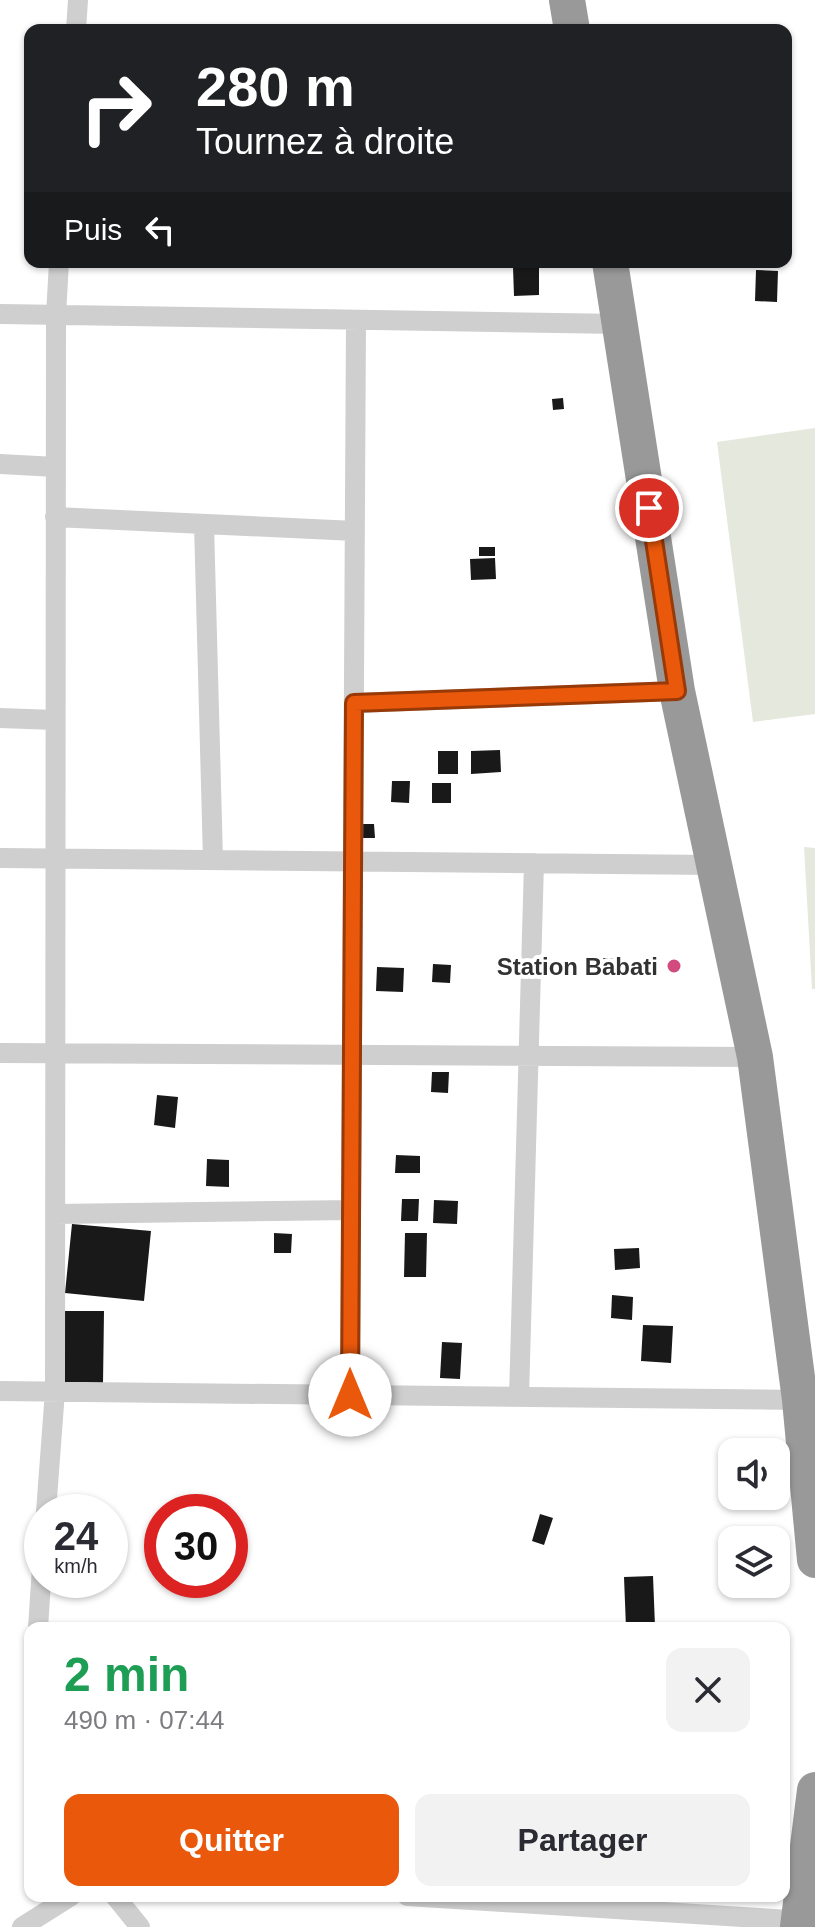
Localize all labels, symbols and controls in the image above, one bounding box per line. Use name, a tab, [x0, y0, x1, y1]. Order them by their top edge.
text: 280 m	[196, 55, 355, 118]
icon: right	[64, 56, 168, 160]
text: Tournez à droite	[196, 121, 454, 162]
icon: left	[138, 208, 182, 252]
text: Puis	[64, 213, 122, 246]
pin	[615, 474, 683, 542]
icon: arrive	[627, 486, 671, 530]
place label: Station Babati	[497, 953, 658, 980]
marker: Station Babati	[665, 957, 683, 975]
position arrow	[308, 1353, 392, 1437]
map controls	[718, 1438, 790, 1598]
button: sound	[718, 1438, 790, 1510]
speed limit sign: 30	[144, 1494, 248, 1598]
text: 24	[54, 1514, 98, 1558]
button: layers	[718, 1526, 790, 1598]
text: km/h	[54, 1555, 98, 1577]
text: 2 min	[64, 1648, 189, 1701]
button: close	[666, 1648, 750, 1732]
text: 490 m · 07:44	[64, 1705, 224, 1735]
button: Quitter	[64, 1794, 399, 1886]
button: Partager	[415, 1794, 750, 1886]

